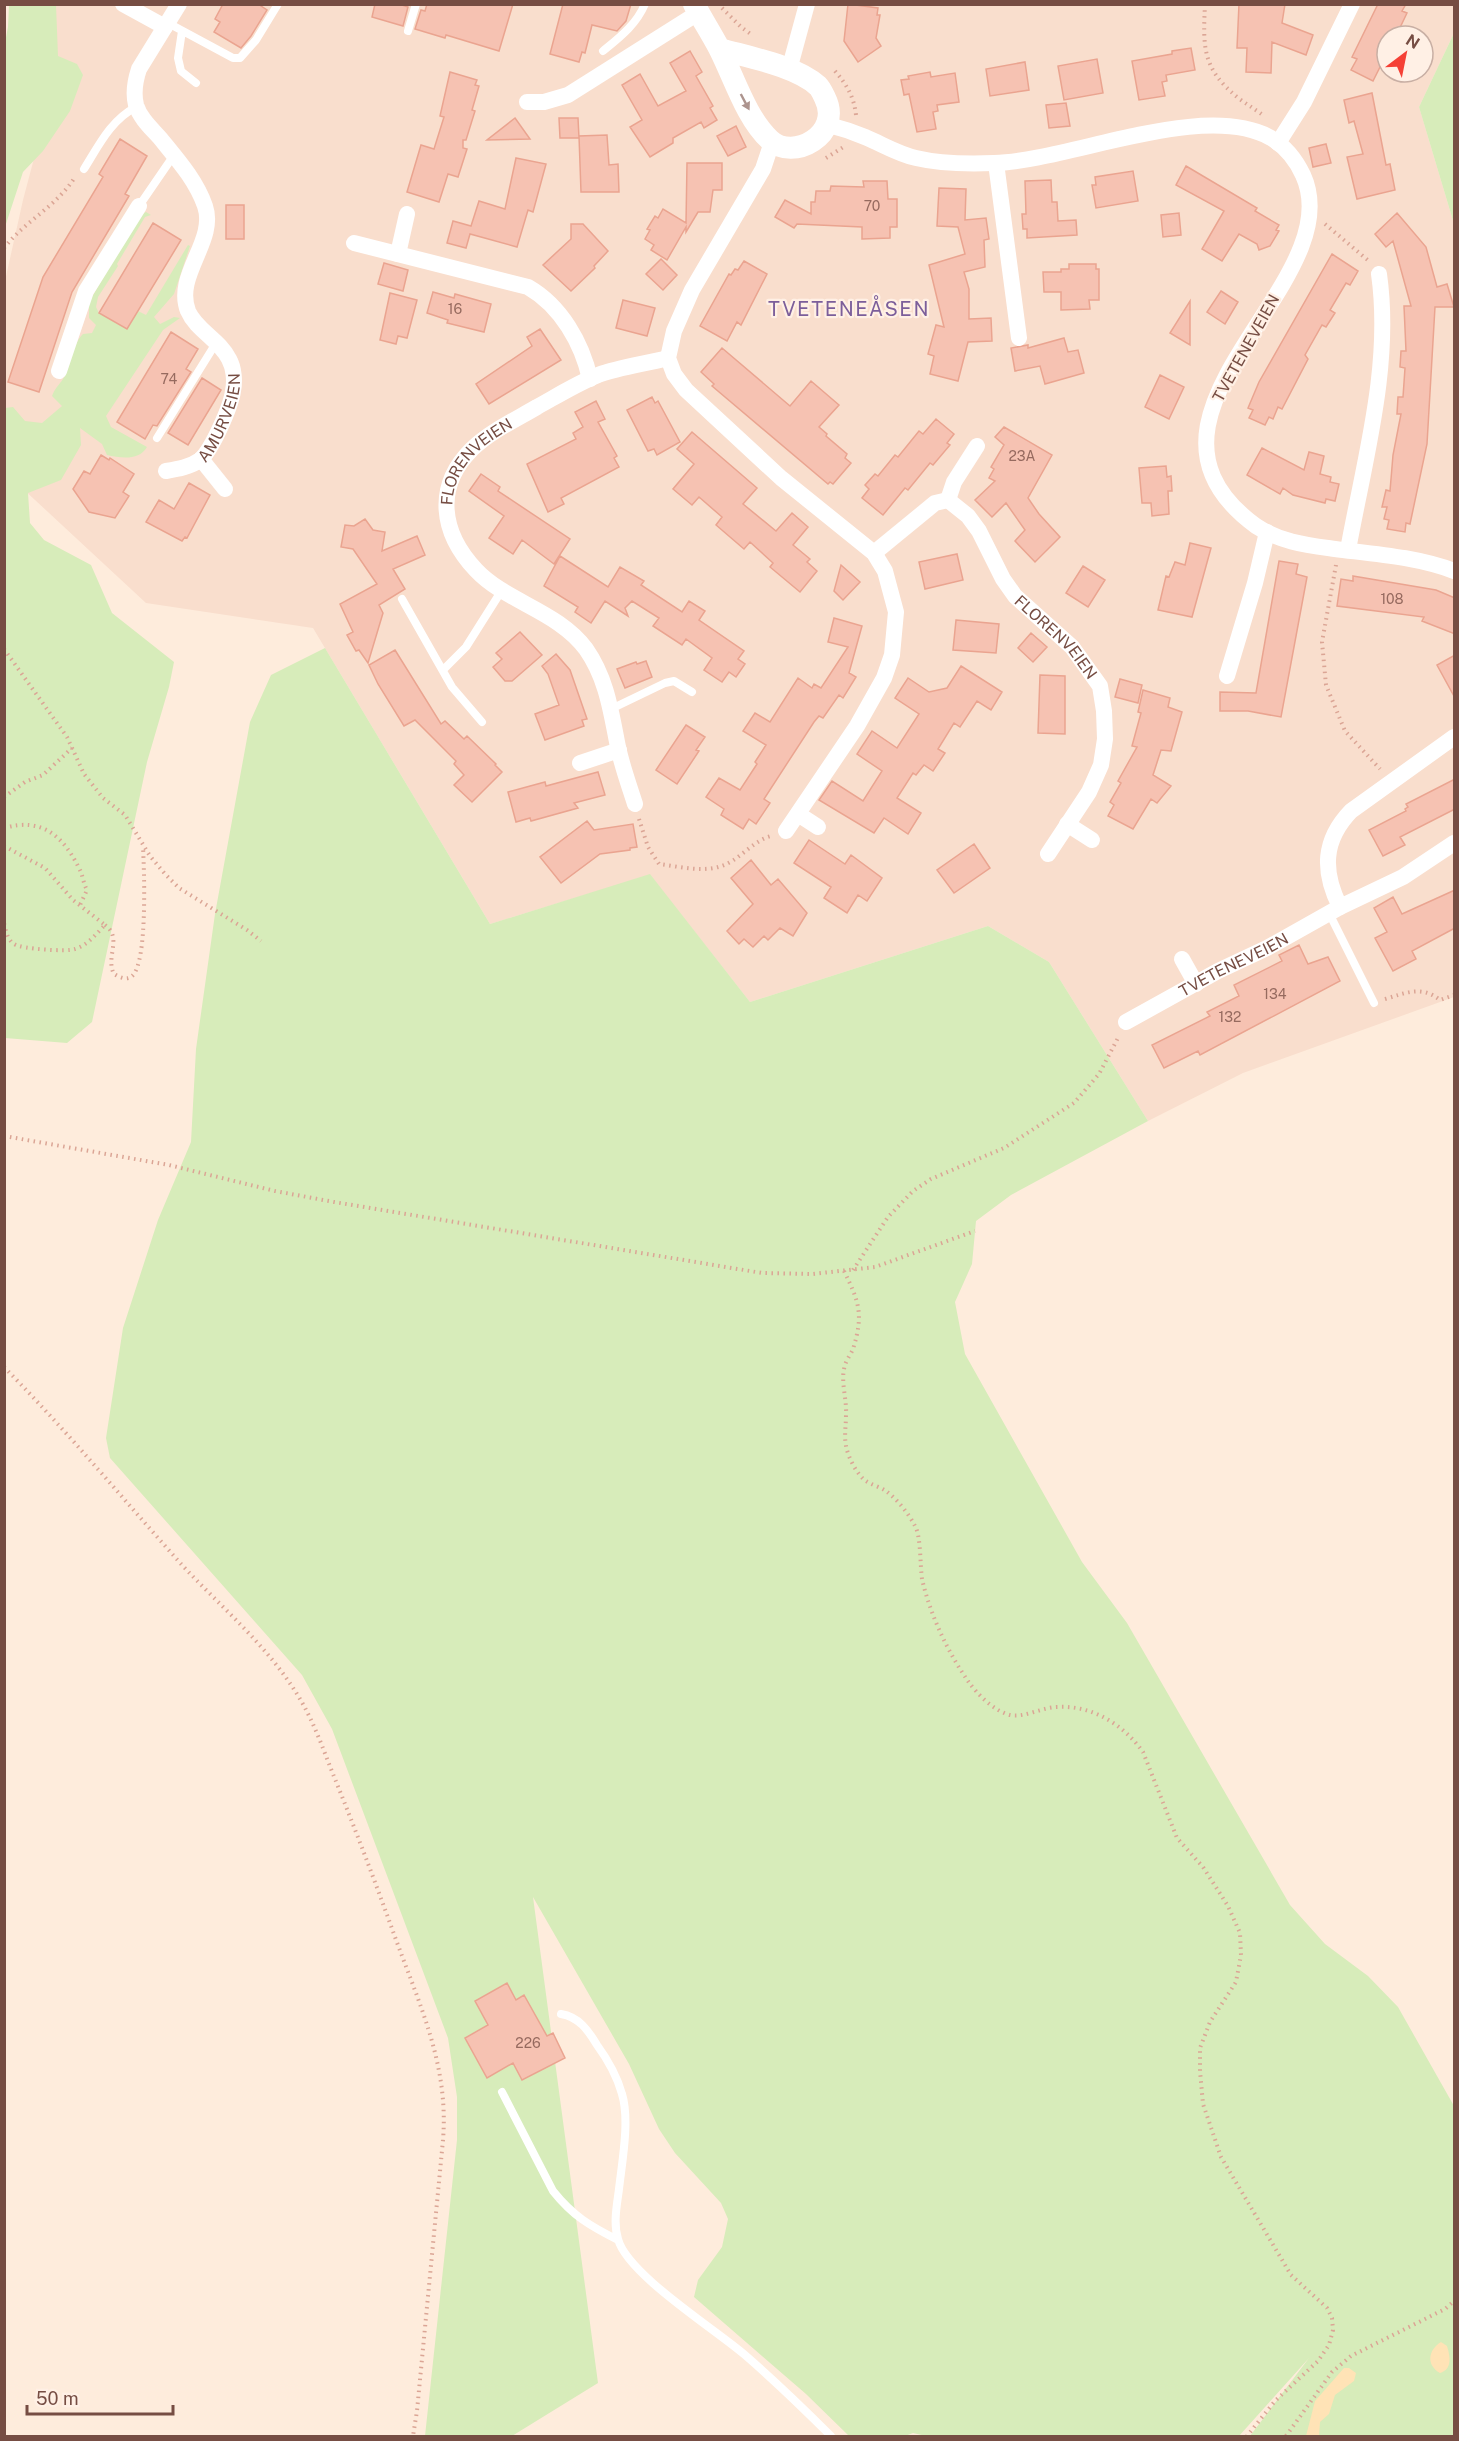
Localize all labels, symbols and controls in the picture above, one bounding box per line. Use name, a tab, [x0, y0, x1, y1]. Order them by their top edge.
north arrow	[1375, 24, 1435, 84]
text: N	[1402, 30, 1423, 53]
one-way arrow	[740, 93, 750, 110]
house number: 70	[864, 198, 880, 214]
street label: TVETENEVEIEN	[1209, 291, 1283, 405]
district label: TVETENEÅSEN	[768, 295, 930, 321]
house number: 16	[448, 301, 462, 317]
house number: 74	[161, 371, 178, 387]
street label: AMURVEIEN	[193, 373, 244, 466]
street label: FLORENVEIEN	[437, 414, 515, 506]
house number: 23A	[1008, 448, 1036, 464]
street label: FLORENVEIEN	[1011, 591, 1101, 683]
house number: 108	[1380, 591, 1404, 607]
street label: TVETENEVEIEN	[1176, 929, 1291, 1000]
house number: 134	[1263, 986, 1287, 1002]
house number: 132	[1219, 1009, 1241, 1025]
house number: 226	[515, 2035, 541, 2051]
scale bar	[27, 2378, 172, 2416]
text: 50 m	[36, 2388, 79, 2409]

